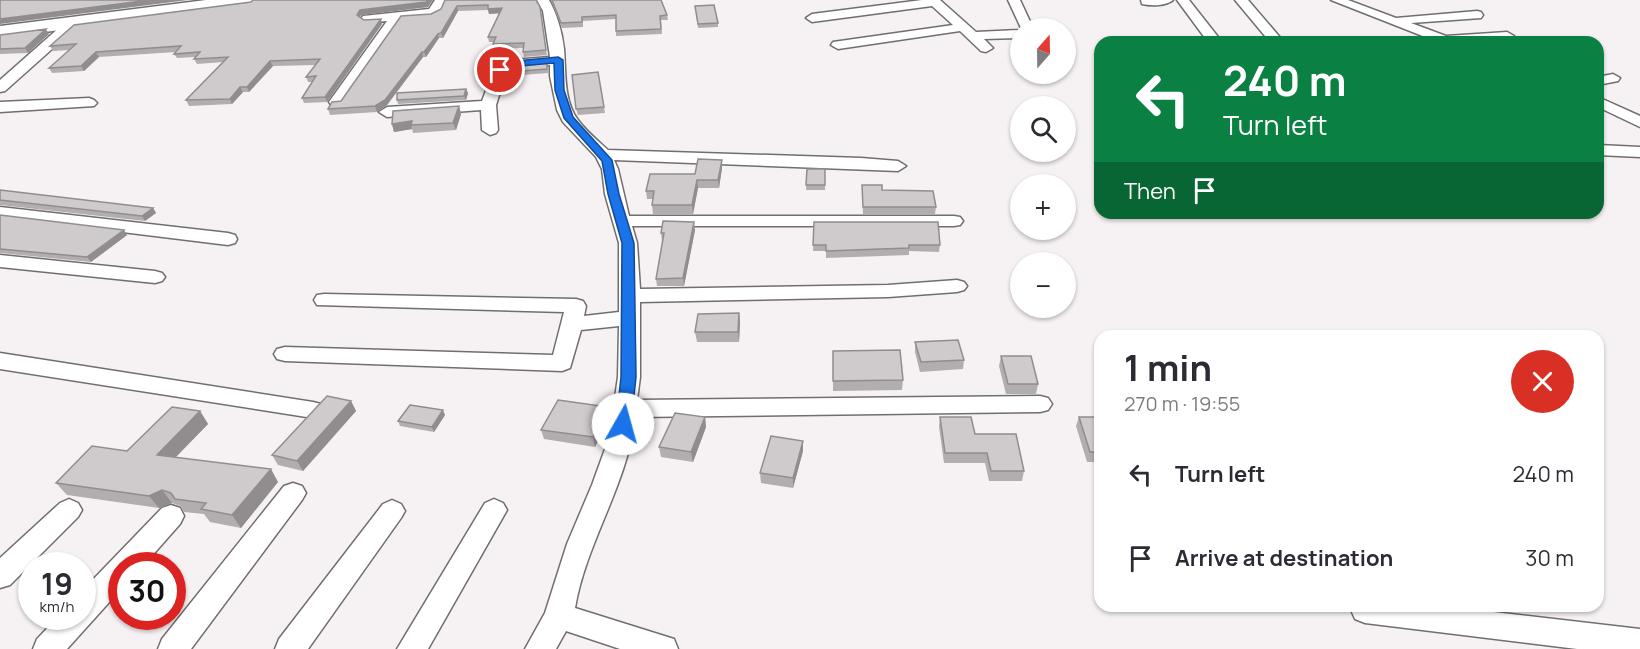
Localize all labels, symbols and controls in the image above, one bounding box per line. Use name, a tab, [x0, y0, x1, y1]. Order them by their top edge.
north arrow	[1010, 18, 1076, 84]
map controls	[1010, 18, 1076, 318]
pin	[474, 44, 525, 95]
text: 240 m	[1223, 51, 1347, 109]
icon: arrive	[483, 53, 516, 86]
icon: left	[1124, 60, 1202, 138]
button: search	[1010, 96, 1076, 162]
text: Turn left	[1223, 106, 1327, 143]
button: +	[1010, 174, 1076, 240]
icon: arrive	[1188, 174, 1221, 207]
text: Then	[1124, 176, 1176, 206]
button: −	[1010, 252, 1076, 318]
text: 1 min	[1124, 343, 1212, 392]
button: close	[1511, 350, 1574, 413]
text: 270 m · 19:55	[1124, 390, 1240, 417]
position arrow	[591, 392, 655, 456]
icon: left	[1124, 458, 1157, 491]
text: Turn left	[1175, 459, 1265, 489]
text: 240 m	[1512, 459, 1574, 489]
icon: arrive	[1124, 542, 1157, 575]
text: Arrive at destination	[1175, 543, 1393, 573]
text: 30 m	[1525, 543, 1574, 573]
speed limit sign: 30	[108, 552, 186, 630]
text: 19	[41, 563, 73, 604]
text: km/h	[40, 596, 74, 617]

